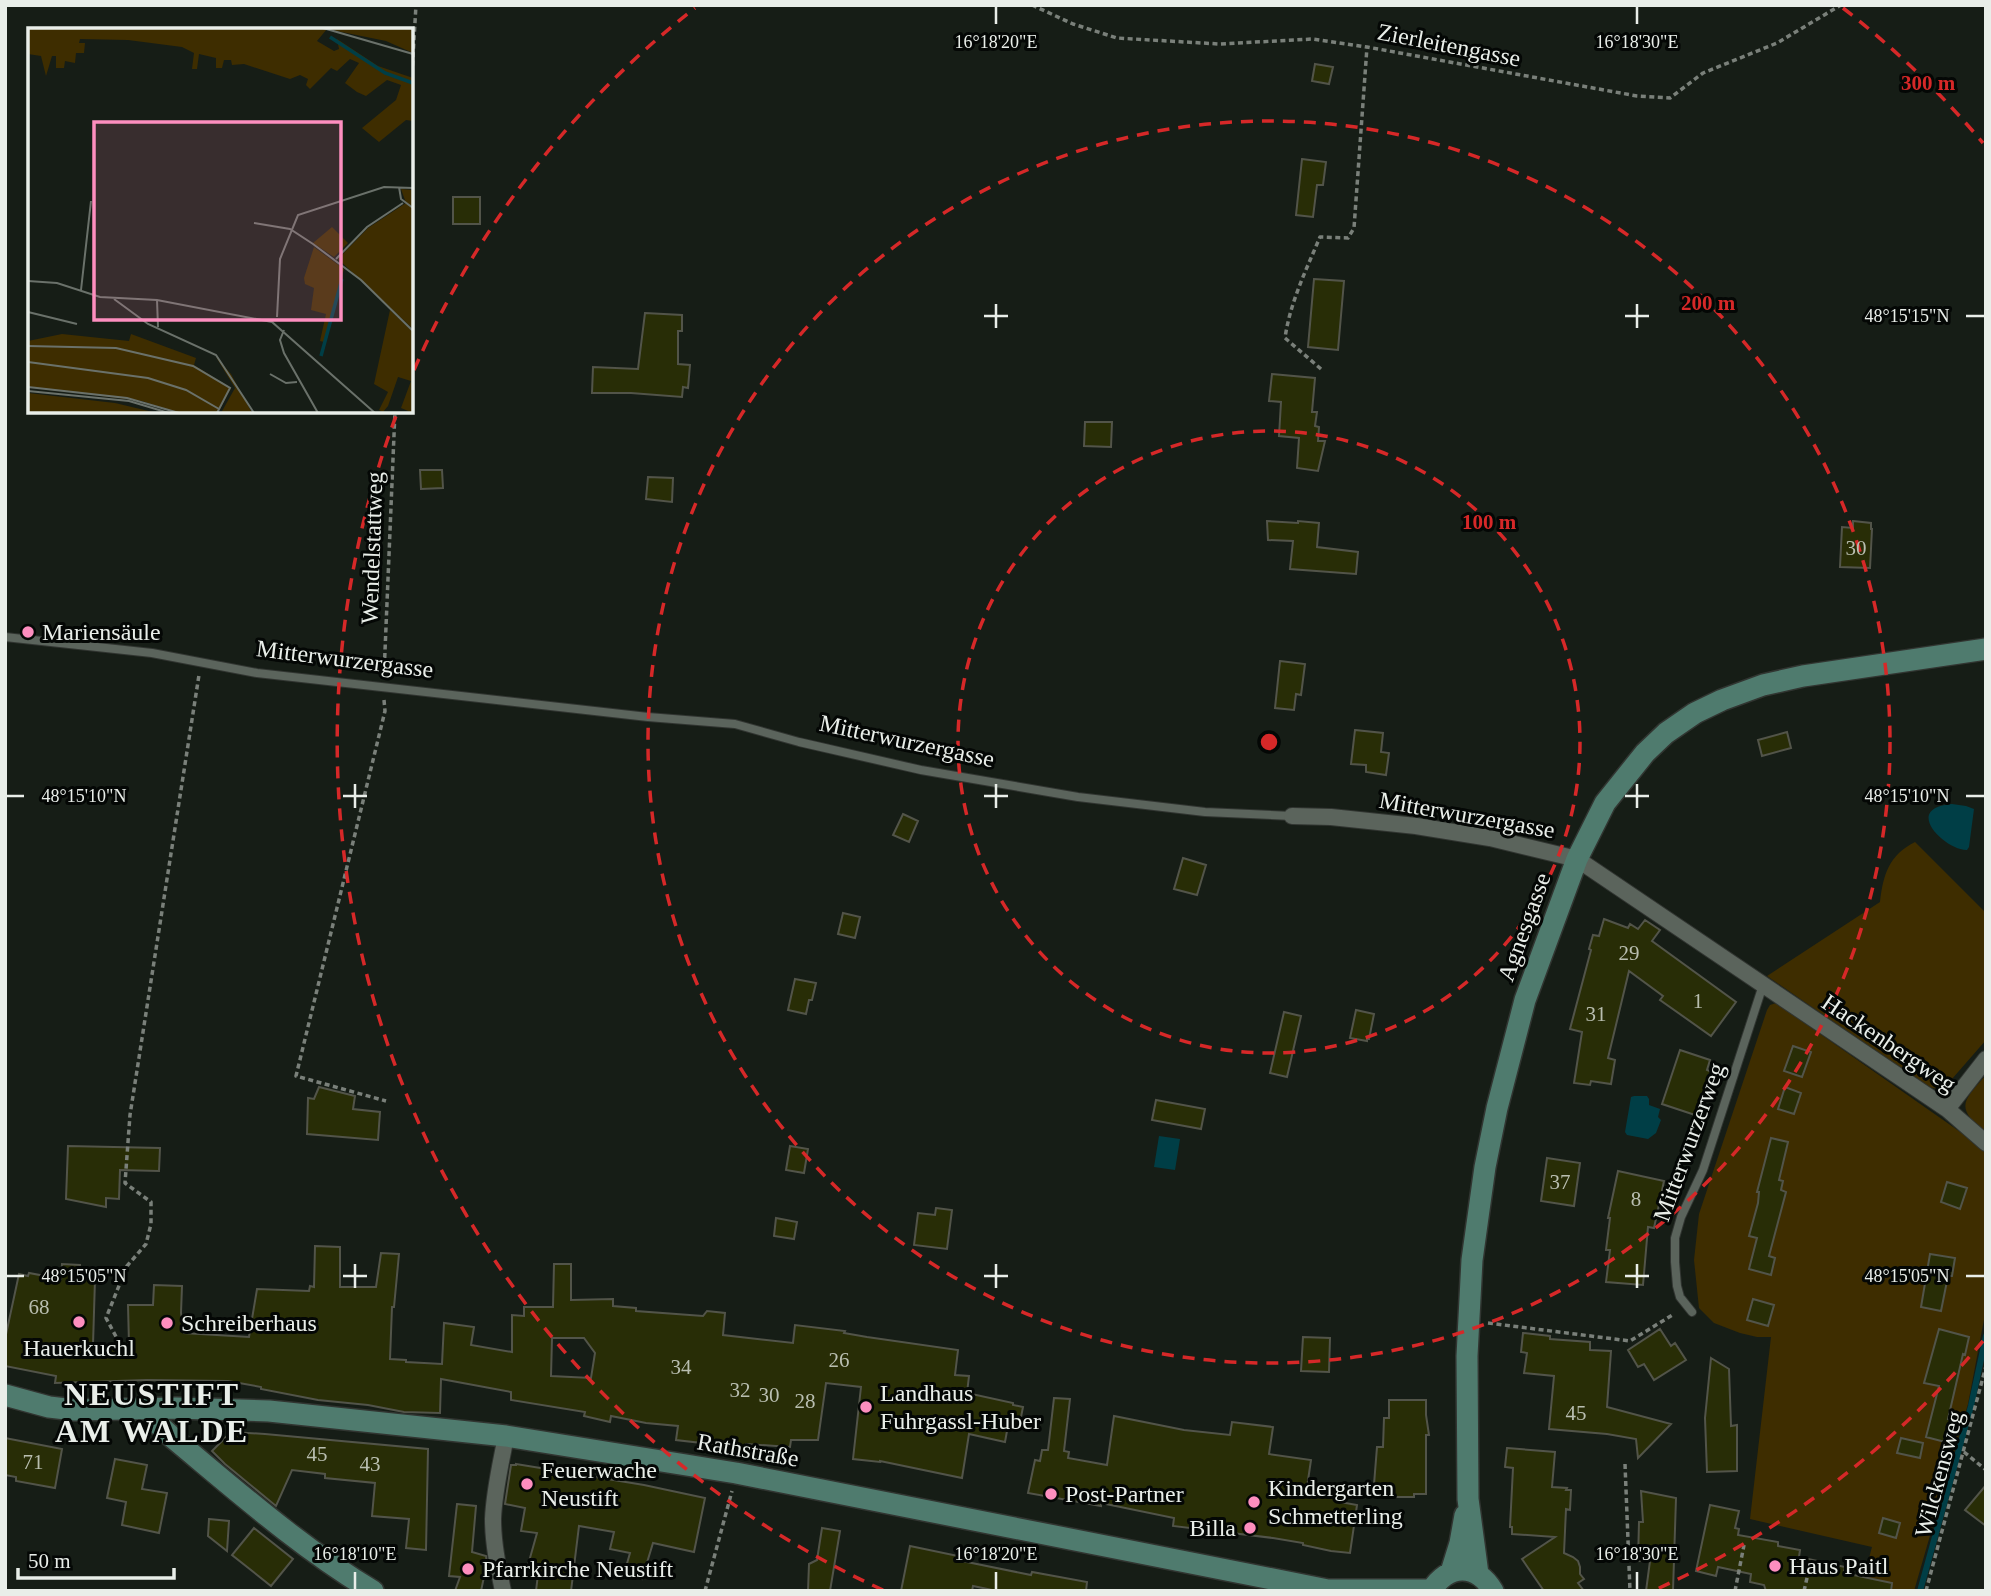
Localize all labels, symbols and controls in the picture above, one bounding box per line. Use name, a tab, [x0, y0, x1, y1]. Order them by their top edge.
street label: Zierleitengasse	[1375, 18, 1523, 72]
inset map	[28, 28, 413, 413]
text: 16°18'20"E	[955, 32, 1037, 52]
text: 16°18'30"E	[1596, 32, 1678, 52]
text: 300 m	[1901, 71, 1956, 95]
text: 200 m	[1681, 291, 1736, 315]
text: 48°15'15"N	[1865, 306, 1949, 326]
street label: Wendelstattweg	[356, 471, 388, 625]
text: 100 m	[1462, 510, 1517, 534]
house number: 30	[1846, 536, 1867, 560]
place label: Mariensäule	[42, 619, 161, 645]
marker: Mariensäule	[20, 624, 36, 640]
street label: Mitterwurzergasse	[255, 635, 435, 683]
street label: Mitterwurzergasse	[817, 710, 997, 772]
centre of rings	[1257, 730, 1281, 754]
text: 48°15'10"N	[42, 786, 126, 806]
text: 48°15'10"N	[1865, 786, 1949, 806]
street label: Mitterwurzergasse	[1377, 787, 1557, 843]
street label: Agnesgasse	[1492, 869, 1556, 985]
house number: 29	[1619, 941, 1640, 965]
house number: 1	[1693, 989, 1703, 1013]
street label: Hackenbergweg	[1817, 989, 1961, 1097]
house number: 31	[1586, 1002, 1607, 1026]
street label: Mitterwurzerweg	[1648, 1059, 1730, 1225]
house number: 37	[1550, 1170, 1571, 1194]
house number: 8	[1631, 1187, 1641, 1211]
text: 48°15'05"N	[42, 1266, 126, 1286]
text: 48°15'05"N	[1865, 1266, 1949, 1286]
house number: 68	[29, 1295, 50, 1319]
place label: Schreiberhaus	[181, 1310, 317, 1336]
marker: Hauerkuchl	[71, 1314, 87, 1330]
marker: Schreiberhaus	[159, 1315, 175, 1331]
place label: Hauerkuchl	[23, 1335, 135, 1361]
house number: 26	[829, 1348, 850, 1372]
house number: 34	[671, 1355, 692, 1379]
district label: NEUSTIFT AM WALDE	[55, 1376, 249, 1449]
house number: 32	[730, 1378, 751, 1402]
place label: Landhaus Fuhrgassl-Huber	[880, 1380, 1041, 1434]
house number: 30	[759, 1383, 780, 1407]
house number: 28	[795, 1389, 816, 1413]
marker: Landhaus Fuhrgassl-Huber	[858, 1399, 874, 1415]
house number: 45	[1566, 1401, 1587, 1425]
street label: Wilckensweg	[1910, 1408, 1968, 1540]
street label: Rathstraße	[695, 1428, 801, 1472]
house number: 45	[307, 1442, 328, 1466]
house number: 71	[23, 1450, 44, 1474]
house number: 43	[360, 1452, 381, 1476]
place label: Feuerwache Neustift	[541, 1457, 657, 1511]
place label: Kindergarten Schmetterling	[1268, 1475, 1403, 1529]
marker: Feuerwache Neustift	[519, 1476, 535, 1492]
place label: Post-Partner	[1065, 1481, 1184, 1507]
marker: Post-Partner	[1043, 1486, 1059, 1502]
marker: Kindergarten Schmetterling	[1246, 1494, 1262, 1510]
place label: Billa	[1189, 1515, 1236, 1541]
marker: Billa	[1242, 1520, 1258, 1536]
scale bar	[18, 1536, 173, 1580]
text: 16°18'10"E	[314, 1544, 396, 1564]
text: 16°18'20"E	[955, 1544, 1037, 1564]
text: 16°18'30"E	[1596, 1544, 1678, 1564]
text: 50 m	[28, 1549, 71, 1573]
place label: Haus Paitl	[1789, 1553, 1889, 1579]
place label: Pfarrkirche Neustift	[482, 1556, 674, 1582]
marker: Haus Paitl	[1767, 1558, 1783, 1574]
marker: Pfarrkirche Neustift	[460, 1561, 476, 1577]

